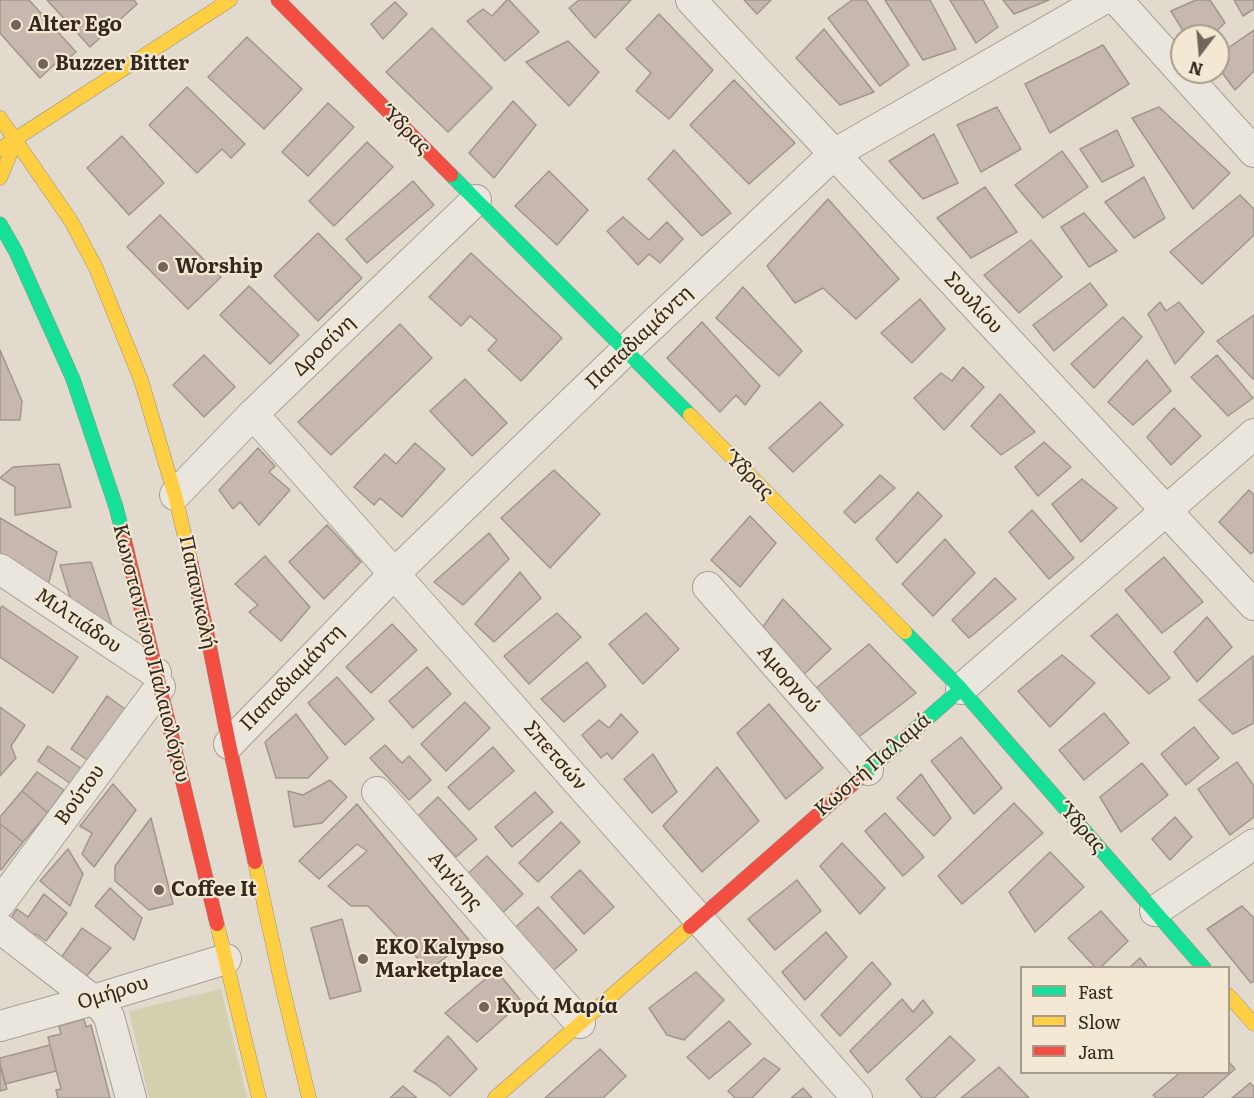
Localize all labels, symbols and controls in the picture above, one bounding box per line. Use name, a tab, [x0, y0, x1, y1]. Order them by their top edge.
place label: Alter Ego	[28, 13, 122, 37]
marker: Alter Ego	[9, 18, 23, 32]
north arrow	[1170, 24, 1230, 84]
place label: Buzzer Bitter	[55, 52, 189, 76]
text: N	[1186, 56, 1205, 83]
marker: Buzzer Bitter	[36, 57, 50, 71]
street label: Ύδρας	[379, 103, 435, 159]
place label: Worship	[175, 255, 263, 279]
marker: Worship	[156, 260, 170, 274]
street label: Σουλίου	[938, 267, 1008, 339]
street label: Παπαδιαμάντη	[581, 281, 697, 395]
street label: Δροσίνη	[288, 311, 360, 381]
street label: Ύδρας	[722, 448, 778, 504]
street label: Κωνσταντίνου Παλαιολόγου	[107, 521, 195, 785]
street label: Παπανικολή	[173, 533, 221, 651]
street label: Μιλτιάδου	[30, 583, 126, 659]
street label: Παπαδιαμάντη	[235, 620, 349, 736]
street label: Αμοργού	[752, 640, 824, 718]
street label: Κωστή Παλαμά	[810, 708, 936, 822]
street label: Σπετσών	[518, 716, 592, 796]
street label: Βούτου	[50, 760, 110, 830]
street label: Ύδρας	[1055, 800, 1111, 858]
street label: Αιγίνης	[423, 847, 487, 915]
place label: Coffee It	[171, 878, 257, 902]
marker: Coffee It	[152, 883, 166, 897]
place label: EKO Kalypso Marketplace	[375, 936, 504, 983]
marker: EKO Kalypso Marketplace	[356, 952, 370, 966]
legend	[1020, 966, 1230, 1074]
street label: Ομήρου	[75, 971, 151, 1015]
text: Fast	[1078, 978, 1113, 1005]
place label: Κυρά Μαρία	[496, 995, 618, 1019]
marker: Κυρά Μαρία	[477, 1000, 491, 1014]
text: Slow	[1078, 1008, 1120, 1035]
text: Jam	[1078, 1038, 1114, 1065]

